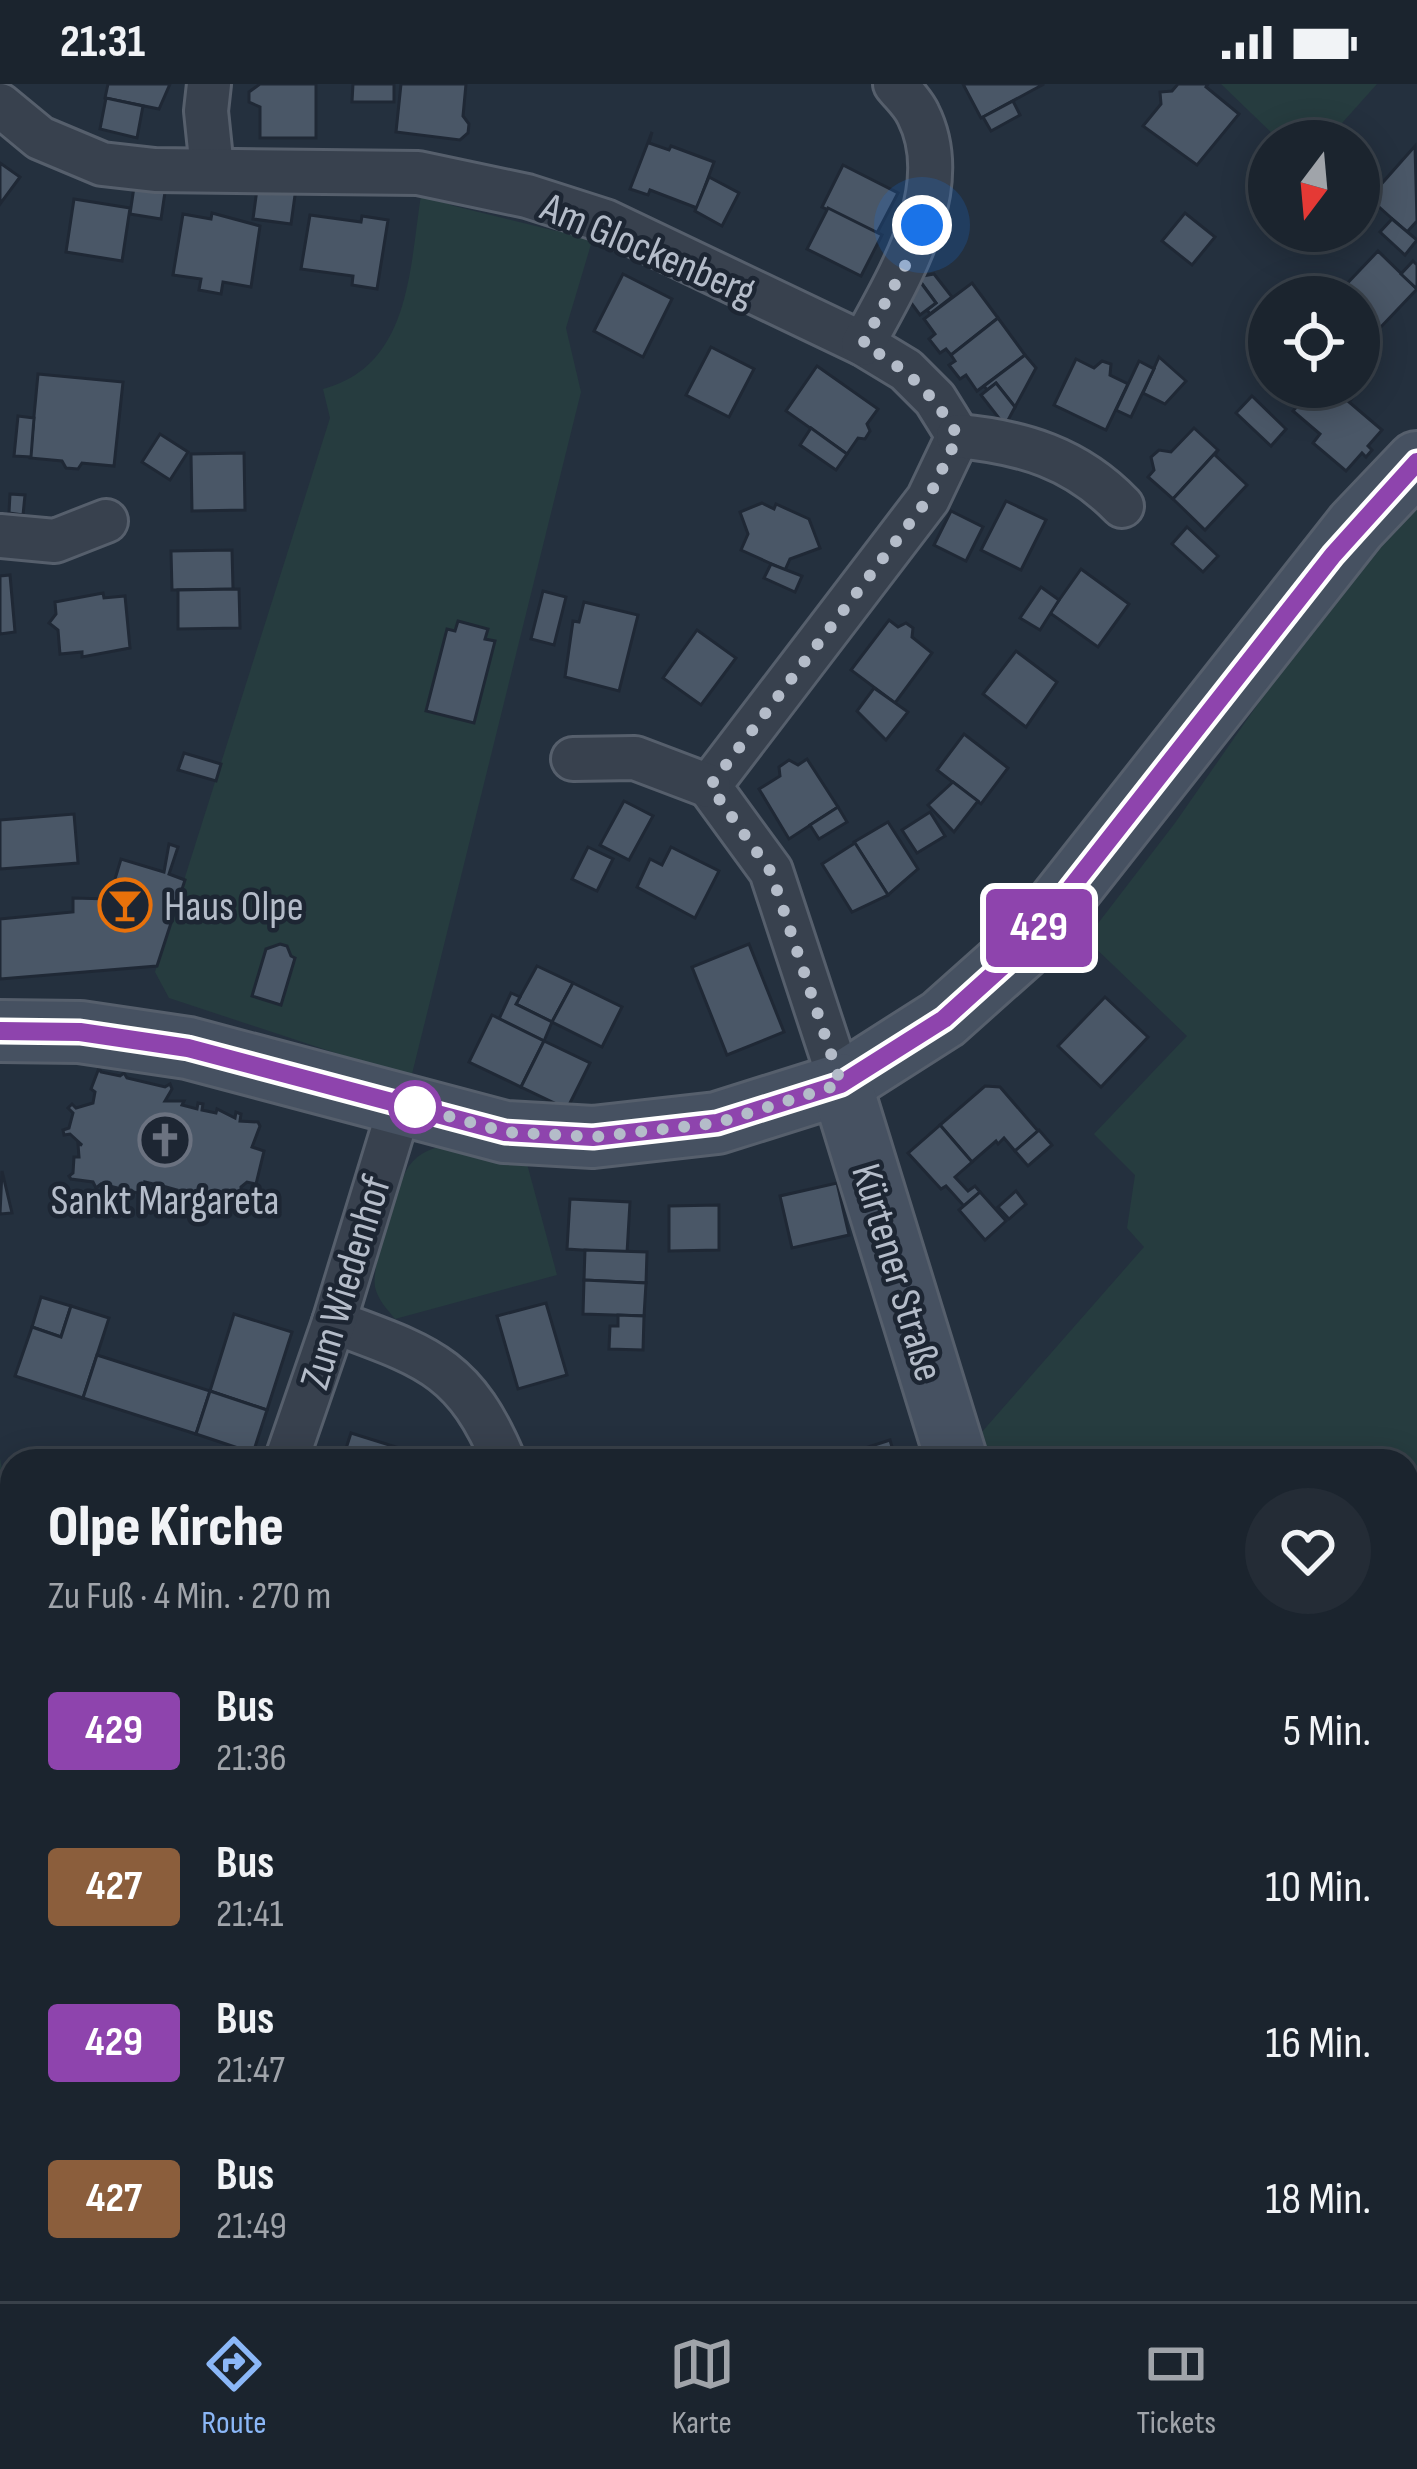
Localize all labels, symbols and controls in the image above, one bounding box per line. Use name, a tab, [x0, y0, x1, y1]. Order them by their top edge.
text: 21:31	[60, 15, 145, 70]
north arrow	[1248, 120, 1380, 252]
map controls	[1248, 120, 1380, 408]
street label: Am Glockenberg	[532, 182, 763, 318]
your location	[892, 195, 952, 255]
button: locate	[1248, 276, 1380, 408]
bar icon: Haus Olpe	[97, 877, 153, 933]
place label: Haus Olpe	[164, 882, 304, 933]
line badge: 429	[970, 889, 1108, 967]
text: 429	[1010, 902, 1068, 953]
unlabelled marker	[390, 1082, 440, 1132]
church icon: Sankt Margareta	[137, 1112, 193, 1168]
street label: Kürtener Straße	[839, 1158, 954, 1387]
street label: Zum Wiedenhof	[290, 1169, 403, 1395]
place label: Sankt Margareta	[50, 1176, 280, 1227]
button: heart	[1245, 1488, 1371, 1614]
text: Olpe Kirche	[48, 1494, 284, 1562]
text: Zu Fuß · 4 Min. · 270 m	[48, 1573, 331, 1620]
text: Bus	[216, 1680, 274, 1735]
text: 5 Min.	[1283, 1704, 1371, 1759]
text: 429	[85, 1705, 143, 1756]
text: 21:36	[216, 1735, 287, 1782]
text: Bus	[216, 1836, 274, 1891]
text: 10 Min.	[1265, 1860, 1371, 1915]
text: 427	[86, 1861, 142, 1912]
text: 21:41	[216, 1891, 283, 1938]
text: Bus	[216, 1992, 274, 2047]
text: 16 Min.	[1266, 2016, 1371, 2071]
text: 429	[85, 2017, 143, 2068]
text: 21:47	[216, 2047, 285, 2094]
text: Bus	[216, 2148, 274, 2203]
text: 18 Min.	[1266, 2172, 1371, 2227]
text: 427	[86, 2173, 142, 2224]
text: 21:49	[216, 2203, 287, 2250]
tab: Route	[201, 2331, 267, 2443]
tab: Karte	[669, 2331, 735, 2443]
tab: Tickets	[1136, 2331, 1216, 2443]

